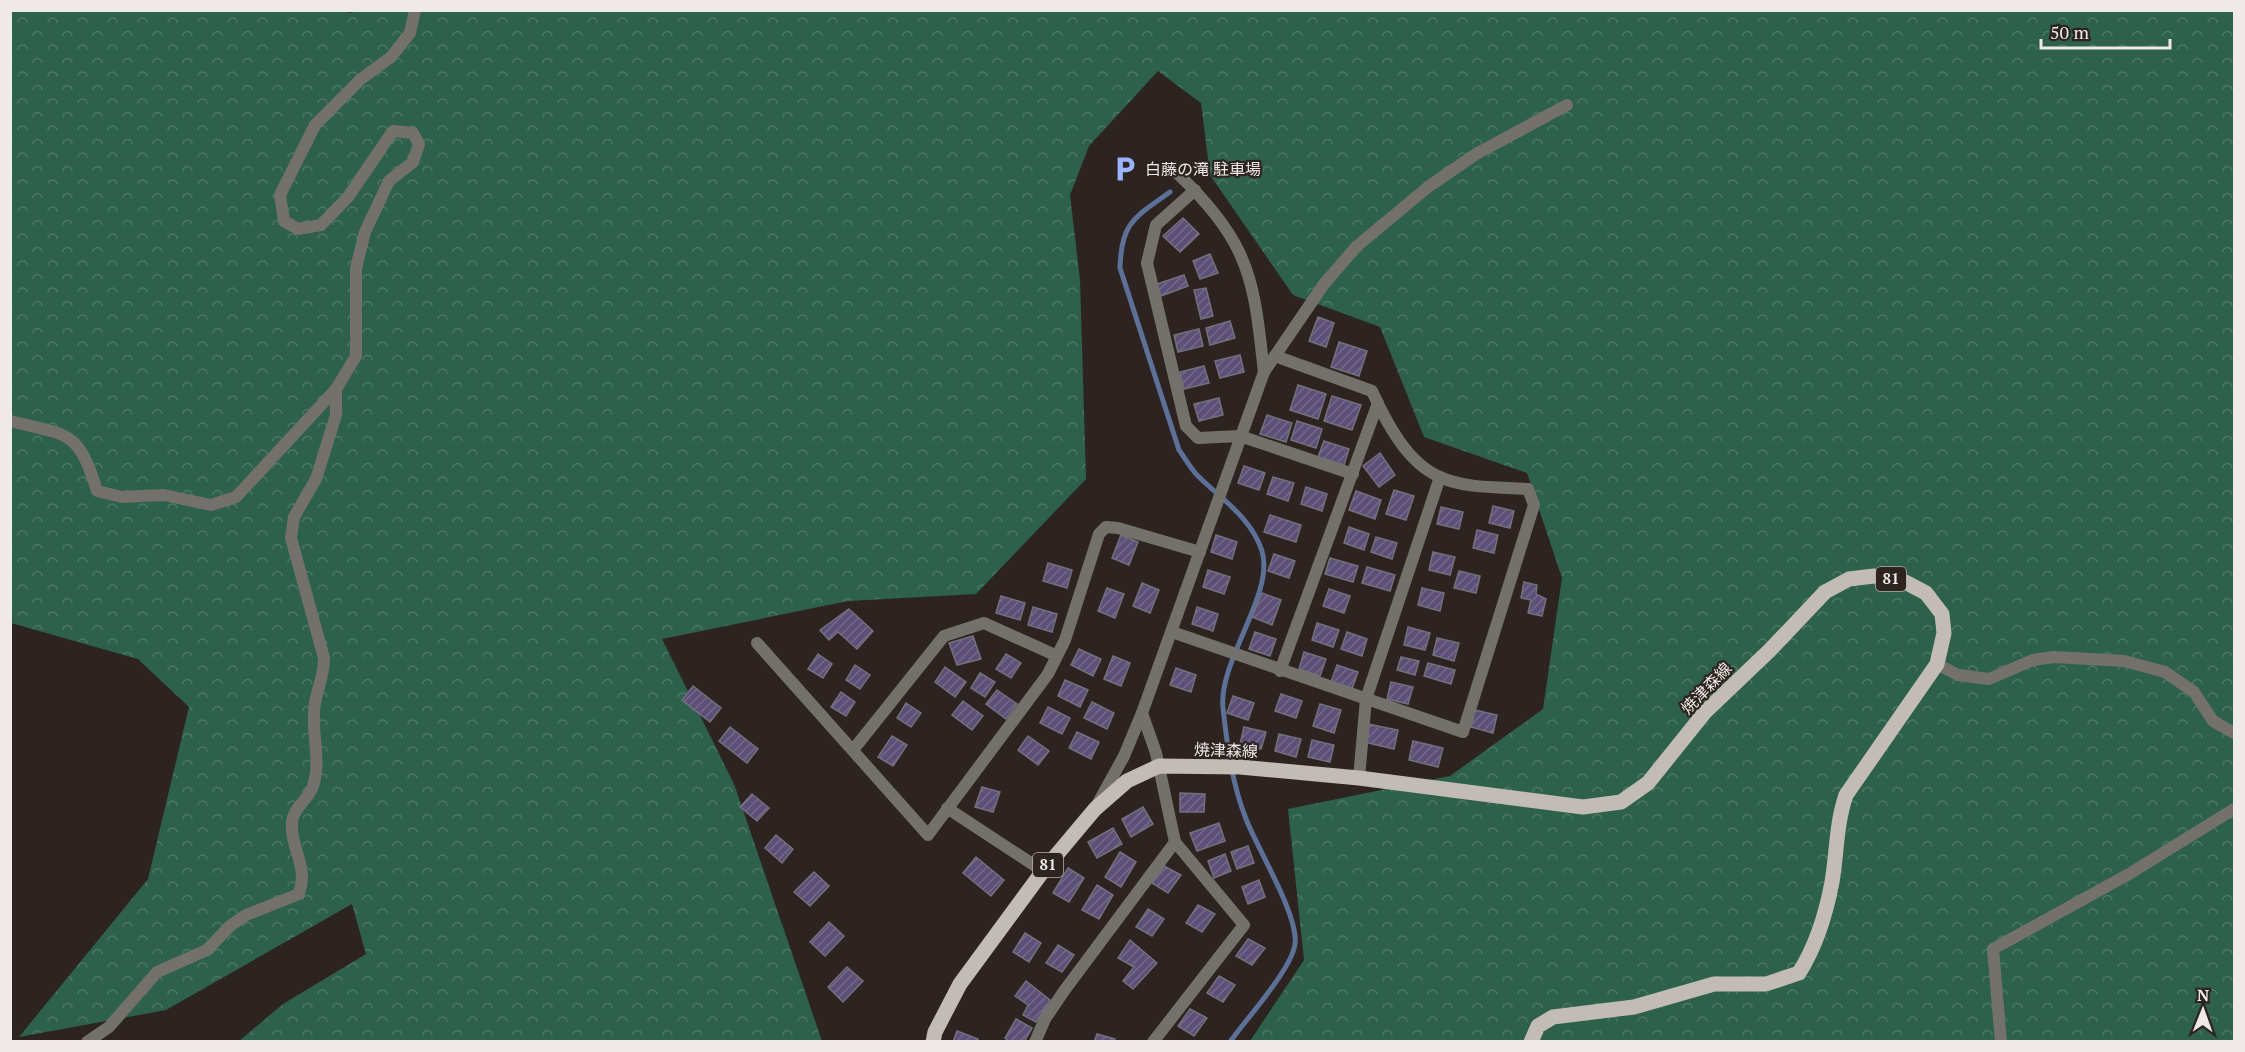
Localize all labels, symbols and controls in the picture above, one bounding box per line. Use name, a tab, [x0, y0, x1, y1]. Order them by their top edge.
scale bar	[2041, 12, 2170, 50]
text: 50 m	[2050, 20, 2090, 44]
parking icon: 白藤の滝 駐車場	[1110, 154, 1140, 184]
place label: 白藤の滝 駐車場	[1145, 158, 1261, 180]
road number: 81	[1876, 567, 1906, 591]
street label: 焼津森線	[1676, 657, 1736, 719]
street label: 焼津森線	[1194, 738, 1258, 762]
road number: 81	[1033, 853, 1063, 877]
north arrow	[2173, 980, 2233, 1040]
text: N	[2197, 984, 2210, 1006]

